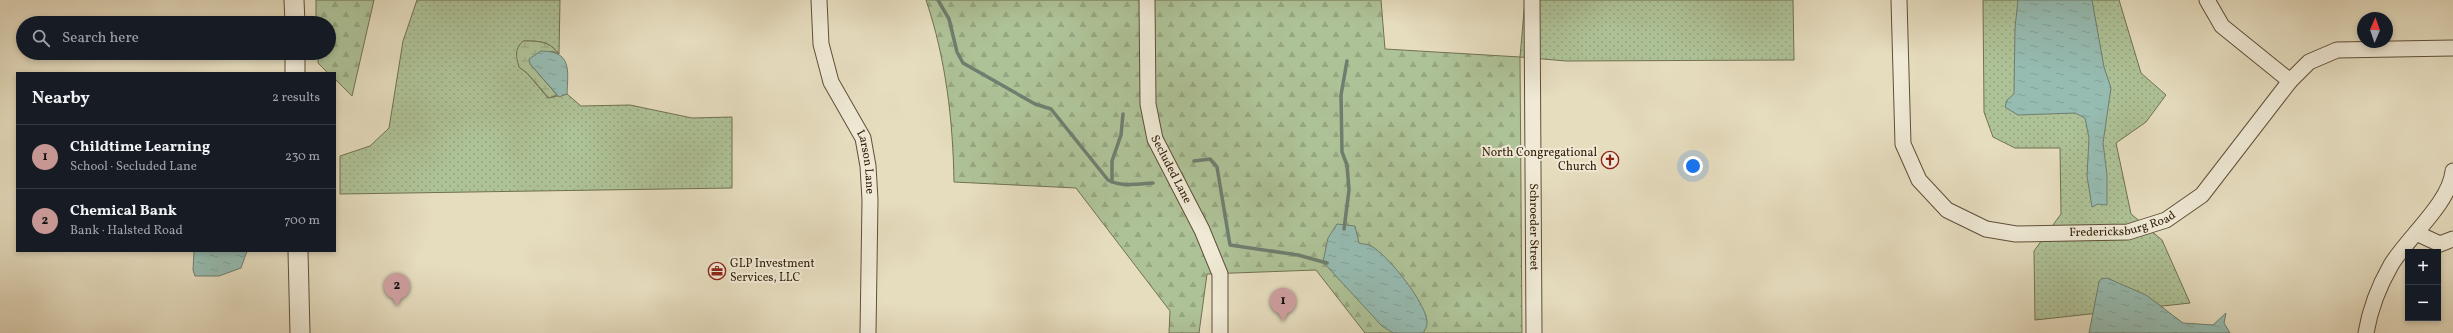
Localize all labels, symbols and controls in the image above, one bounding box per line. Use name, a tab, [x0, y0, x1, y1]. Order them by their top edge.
north arrow	[2357, 12, 2393, 48]
search box	[16, 16, 336, 60]
icon: search	[30, 27, 52, 49]
text: Search here	[62, 28, 139, 49]
text: Nearby	[32, 87, 90, 110]
text: 2 results	[272, 89, 320, 107]
street label: Larson Lane	[852, 127, 878, 195]
street label: Secluded Lane	[1146, 132, 1195, 207]
text: Childtime Learning	[70, 137, 210, 158]
place label: North Congregational Church	[1482, 145, 1597, 175]
text: 1	[42, 148, 48, 166]
text: 230 m	[285, 148, 320, 166]
church icon: North Congregational Church	[1600, 150, 1620, 170]
your location	[1683, 156, 1703, 176]
text: School · Secluded Lane	[70, 158, 197, 176]
street label: Schroeder Street	[1525, 183, 1542, 271]
text: Chemical Bank	[70, 201, 177, 222]
street label: Fredericksburg Road	[2069, 207, 2179, 241]
text: 2	[42, 212, 48, 230]
text: 700 m	[284, 212, 320, 230]
text: Bank · Halsted Road	[70, 222, 183, 240]
map controls	[2405, 249, 2441, 321]
button: +	[2405, 249, 2441, 285]
place label: GLP Investment Services, LLC	[730, 256, 815, 286]
office icon: GLP Investment Services, LLC	[707, 261, 727, 281]
pin: 2	[384, 273, 410, 306]
button: −	[2405, 285, 2441, 321]
pin: 1	[1270, 288, 1296, 321]

